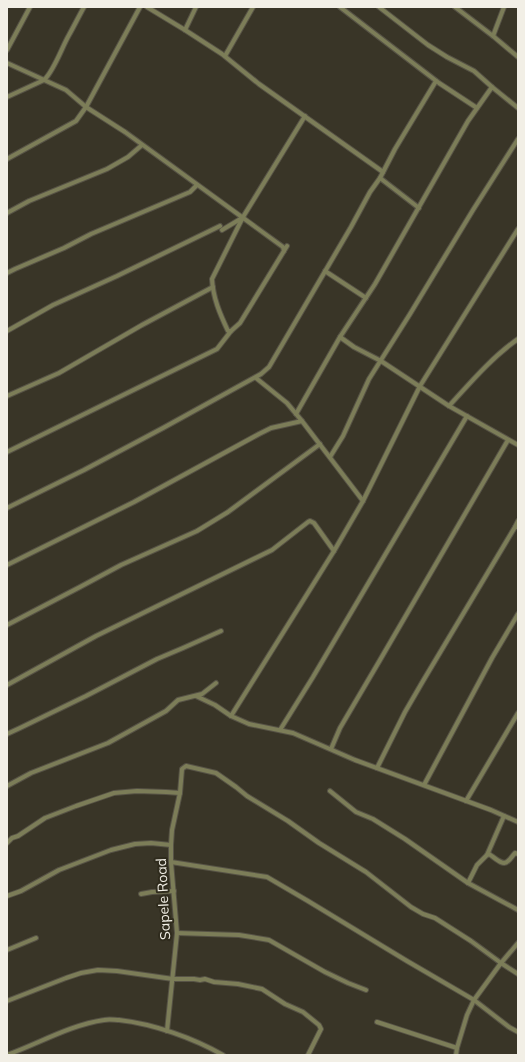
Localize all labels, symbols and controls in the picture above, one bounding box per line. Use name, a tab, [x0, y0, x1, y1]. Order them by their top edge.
street label: Sapele Road	[152, 858, 174, 940]

